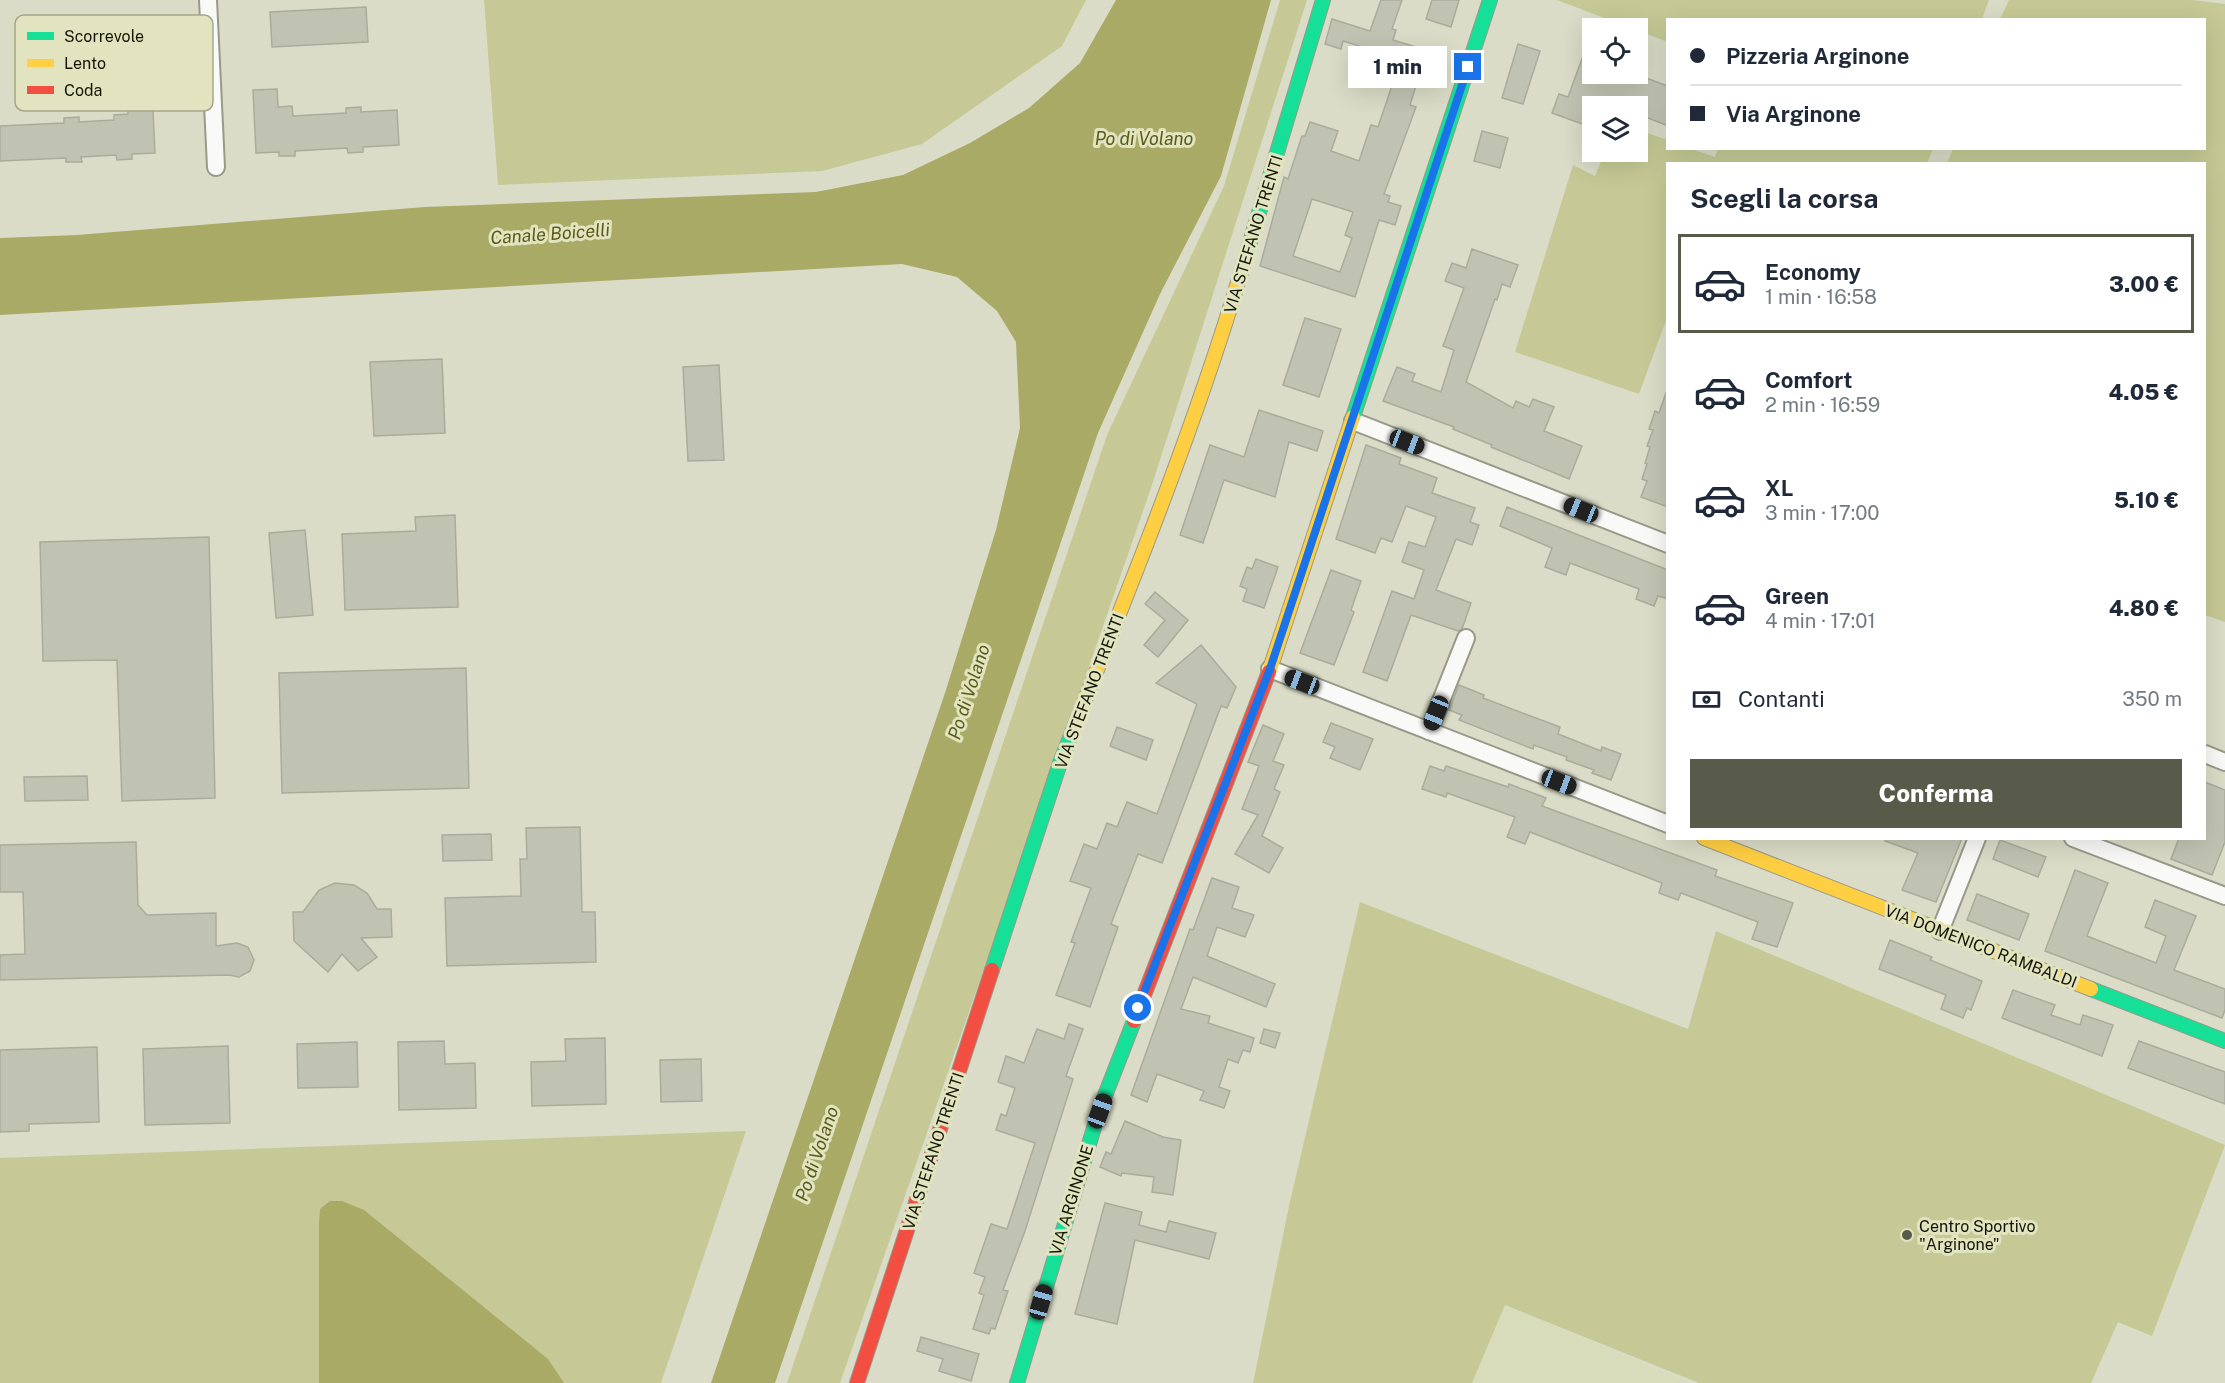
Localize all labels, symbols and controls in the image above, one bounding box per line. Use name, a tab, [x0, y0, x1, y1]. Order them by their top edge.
legend	[15, 15, 213, 111]
map controls	[1582, 18, 1648, 162]
button: locate	[1582, 18, 1648, 84]
text: Scorrevole	[64, 27, 144, 46]
text: Pizzeria Arginone	[1726, 43, 1909, 69]
callout: 1 min	[1348, 46, 1447, 88]
route end	[1454, 53, 1481, 80]
text: Lento	[64, 54, 106, 73]
text: 1 min	[1373, 55, 1422, 79]
text: Coda	[64, 81, 102, 100]
button: layers	[1582, 96, 1648, 162]
text: Via Arginone	[1726, 101, 1861, 127]
water label: Po di Volano	[1095, 128, 1194, 149]
street label: VIA STEFANO TRENTI	[1220, 153, 1287, 316]
text: Scegli la corsa	[1690, 182, 1879, 214]
water label: Canale Boicelli	[490, 219, 611, 248]
icon: car	[1693, 257, 1747, 311]
text: Economy	[1765, 259, 1861, 285]
text: 3.00 €	[2109, 271, 2179, 297]
text: 1 min · 16:58	[1765, 285, 1877, 309]
icon: car	[1693, 365, 1747, 419]
text: Comfort	[1765, 367, 1852, 393]
text: 4.05 €	[2109, 379, 2179, 405]
text: 2 min · 16:59	[1765, 393, 1880, 417]
car	[1387, 427, 1427, 457]
icon: car	[1693, 473, 1747, 527]
text: XL	[1765, 475, 1793, 501]
text: 5.10 €	[2114, 487, 2179, 513]
car	[1561, 495, 1601, 525]
text: 3 min · 17:00	[1765, 501, 1880, 525]
icon: car	[1693, 581, 1747, 635]
text: Green	[1765, 583, 1829, 609]
text: 4.80 €	[2109, 595, 2179, 621]
text: 4 min · 17:01	[1765, 609, 1876, 633]
street label: VIA STEFANO TRENTI	[1051, 611, 1128, 771]
water label: Po di Volano	[943, 642, 994, 742]
car	[1282, 667, 1322, 697]
icon: cash	[1690, 683, 1723, 716]
text: Contanti	[1738, 686, 1825, 712]
text: 350 m	[2122, 687, 2182, 711]
car	[1421, 693, 1451, 733]
button: Conferma	[1690, 759, 2182, 828]
car	[1539, 767, 1579, 797]
street label: VIA DOMENICO RAMBALDI	[1882, 901, 2079, 992]
route start	[1124, 994, 1151, 1021]
street label: VIA STEFANO TRENTI	[899, 1070, 968, 1232]
car	[1085, 1091, 1115, 1131]
water label: Po di Volano	[791, 1104, 843, 1204]
street label: VIA ARGINONE	[1046, 1143, 1097, 1258]
place label: Centro Sportivo "Arginone"	[1919, 1217, 2036, 1254]
marker: Centro Sportivo "Arginone"	[1900, 1228, 1914, 1242]
car	[1027, 1282, 1055, 1322]

